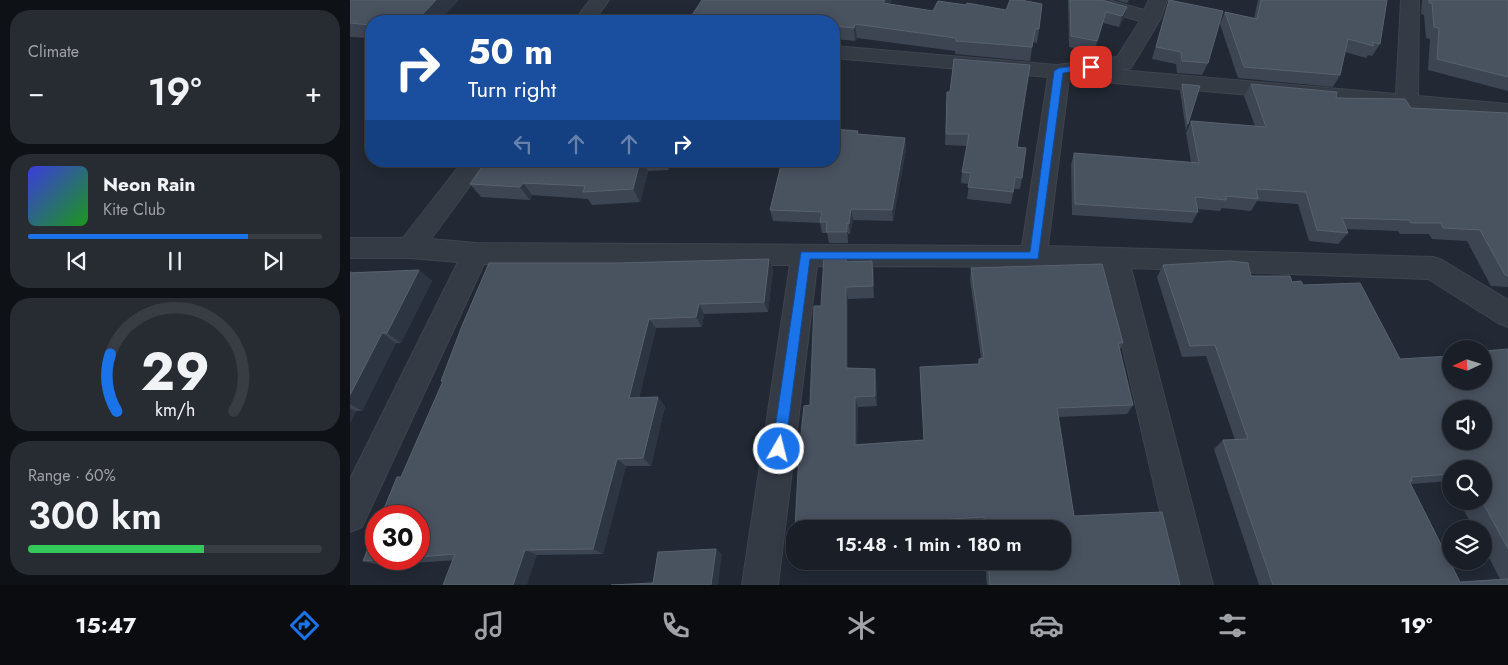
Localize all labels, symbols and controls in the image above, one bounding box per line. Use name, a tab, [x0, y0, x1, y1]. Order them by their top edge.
text: 50 m	[468, 27, 553, 77]
icon: right	[385, 35, 450, 100]
text: Climate	[28, 40, 79, 63]
pin	[1070, 46, 1112, 88]
icon: arrive	[1077, 53, 1105, 81]
text: 19°	[148, 64, 202, 119]
text: −	[28, 72, 45, 113]
text: +	[305, 72, 322, 113]
text: Turn right	[468, 73, 556, 105]
icon: left	[509, 130, 537, 158]
icon: ahead	[562, 130, 590, 158]
icon: ahead	[615, 130, 643, 158]
icon: right	[668, 130, 696, 158]
text: Neon Rain	[103, 171, 196, 198]
text: Kite Club	[103, 198, 165, 221]
icon: previous	[63, 247, 91, 275]
icon: pause	[161, 247, 189, 275]
icon: next	[259, 247, 287, 275]
text: 29	[141, 334, 209, 410]
north arrow	[1442, 340, 1492, 390]
map controls	[1442, 340, 1492, 570]
text: km/h	[155, 397, 195, 423]
button: sound	[1442, 400, 1492, 450]
position arrow	[752, 422, 804, 474]
button: search	[1442, 460, 1492, 510]
text: Range · 60%	[28, 464, 116, 487]
text: 300 km	[28, 488, 162, 543]
speed limit sign: 30	[365, 505, 430, 570]
button: layers	[1442, 520, 1492, 570]
text: 15:48 · 1 min · 180 m	[835, 531, 1022, 558]
icon: directions	[287, 608, 322, 643]
icon: music	[472, 608, 507, 643]
icon: phone	[658, 608, 693, 643]
icon: climate	[844, 608, 879, 643]
icon: car	[1029, 608, 1064, 643]
icon: filters	[1215, 608, 1250, 643]
text: 15:47	[75, 609, 136, 641]
text: 19°	[1400, 609, 1433, 641]

